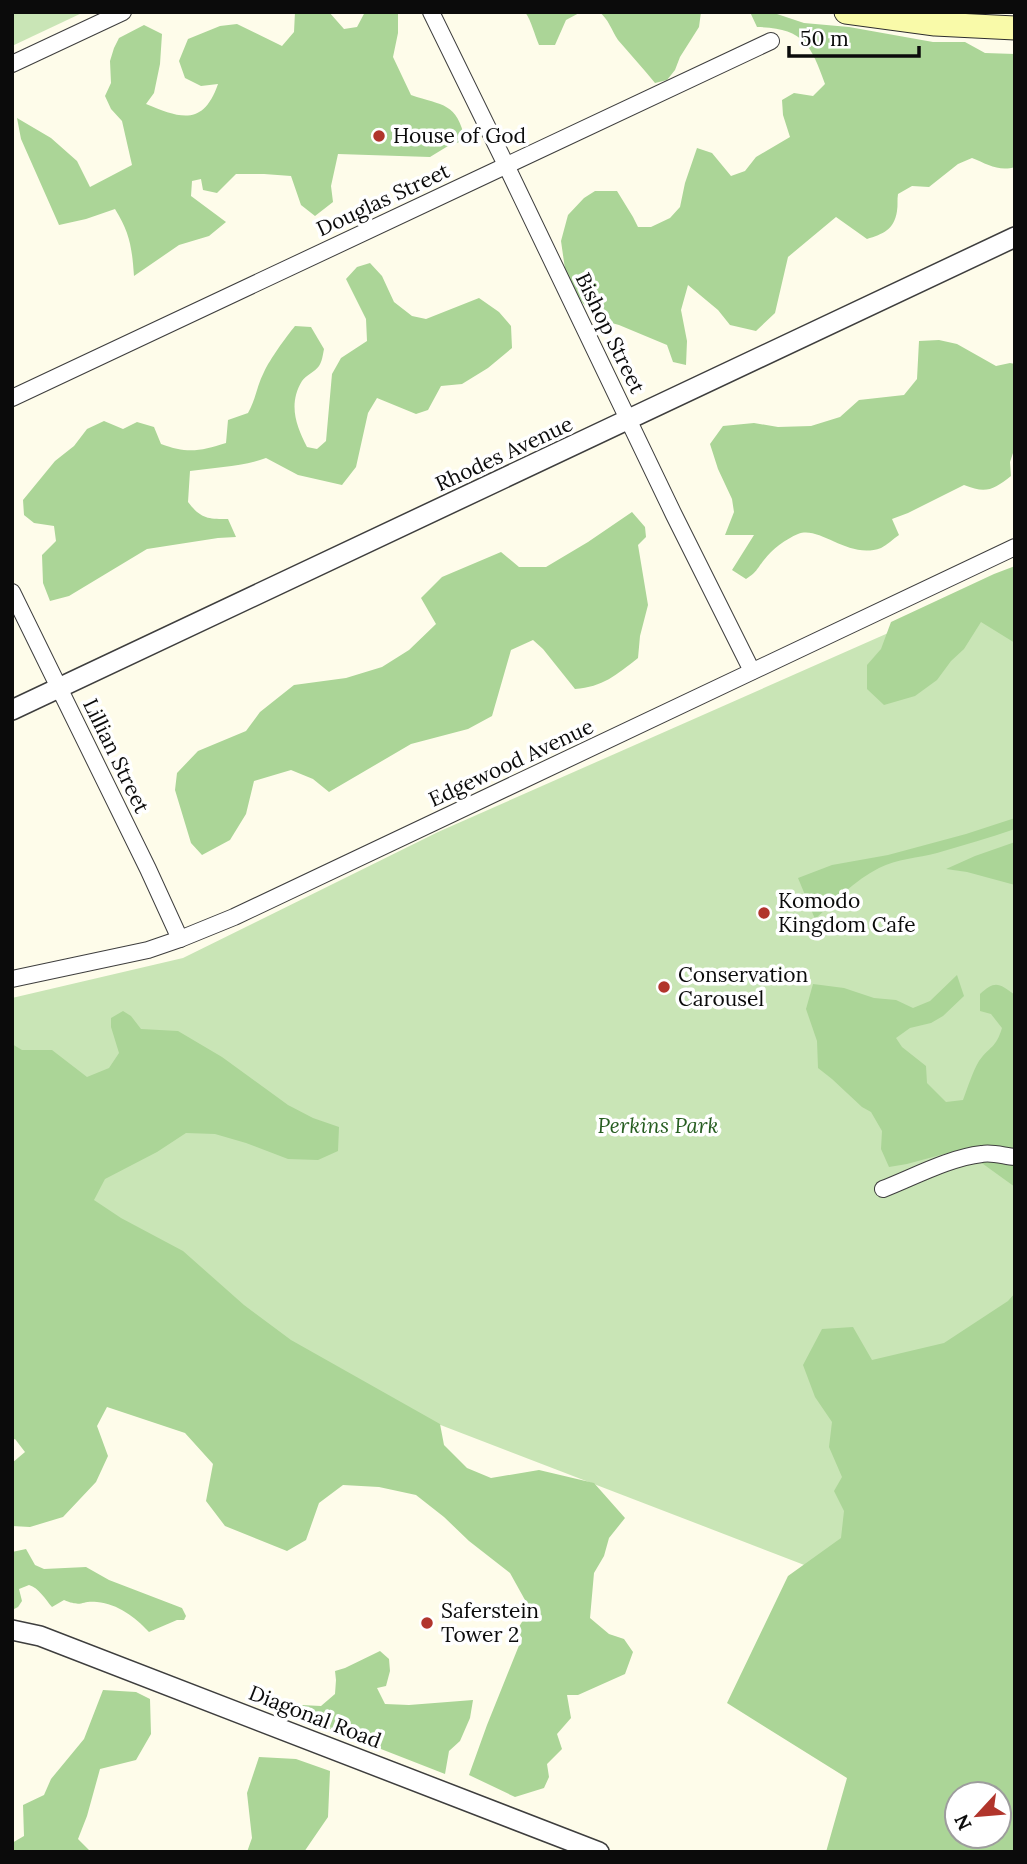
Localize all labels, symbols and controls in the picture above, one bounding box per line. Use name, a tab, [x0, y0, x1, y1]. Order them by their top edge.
scale bar	[789, 14, 918, 58]
text: 50 m	[800, 25, 849, 52]
place label: House of God	[393, 122, 526, 149]
marker: House of God	[371, 128, 387, 144]
street label: Douglas Street	[312, 157, 454, 242]
street label: Bishop Street	[570, 268, 652, 398]
street label: Rhodes Avenue	[431, 410, 577, 497]
street label: Lillian Street	[77, 694, 156, 818]
street label: Edgewood Avenue	[424, 713, 598, 813]
place label: Komodo Kingdom Cafe	[778, 887, 916, 938]
marker: Komodo Kingdom Cafe	[756, 905, 772, 921]
place label: Conservation Carousel	[678, 961, 808, 1012]
marker: Conservation Carousel	[656, 979, 672, 995]
park label: Perkins Park	[598, 1112, 719, 1139]
place label: Saferstein Tower 2	[441, 1597, 539, 1648]
marker: Saferstein Tower 2	[419, 1615, 435, 1631]
street label: Diagonal Road	[245, 1679, 385, 1754]
north arrow	[943, 1780, 1013, 1850]
text: N	[949, 1810, 977, 1834]

